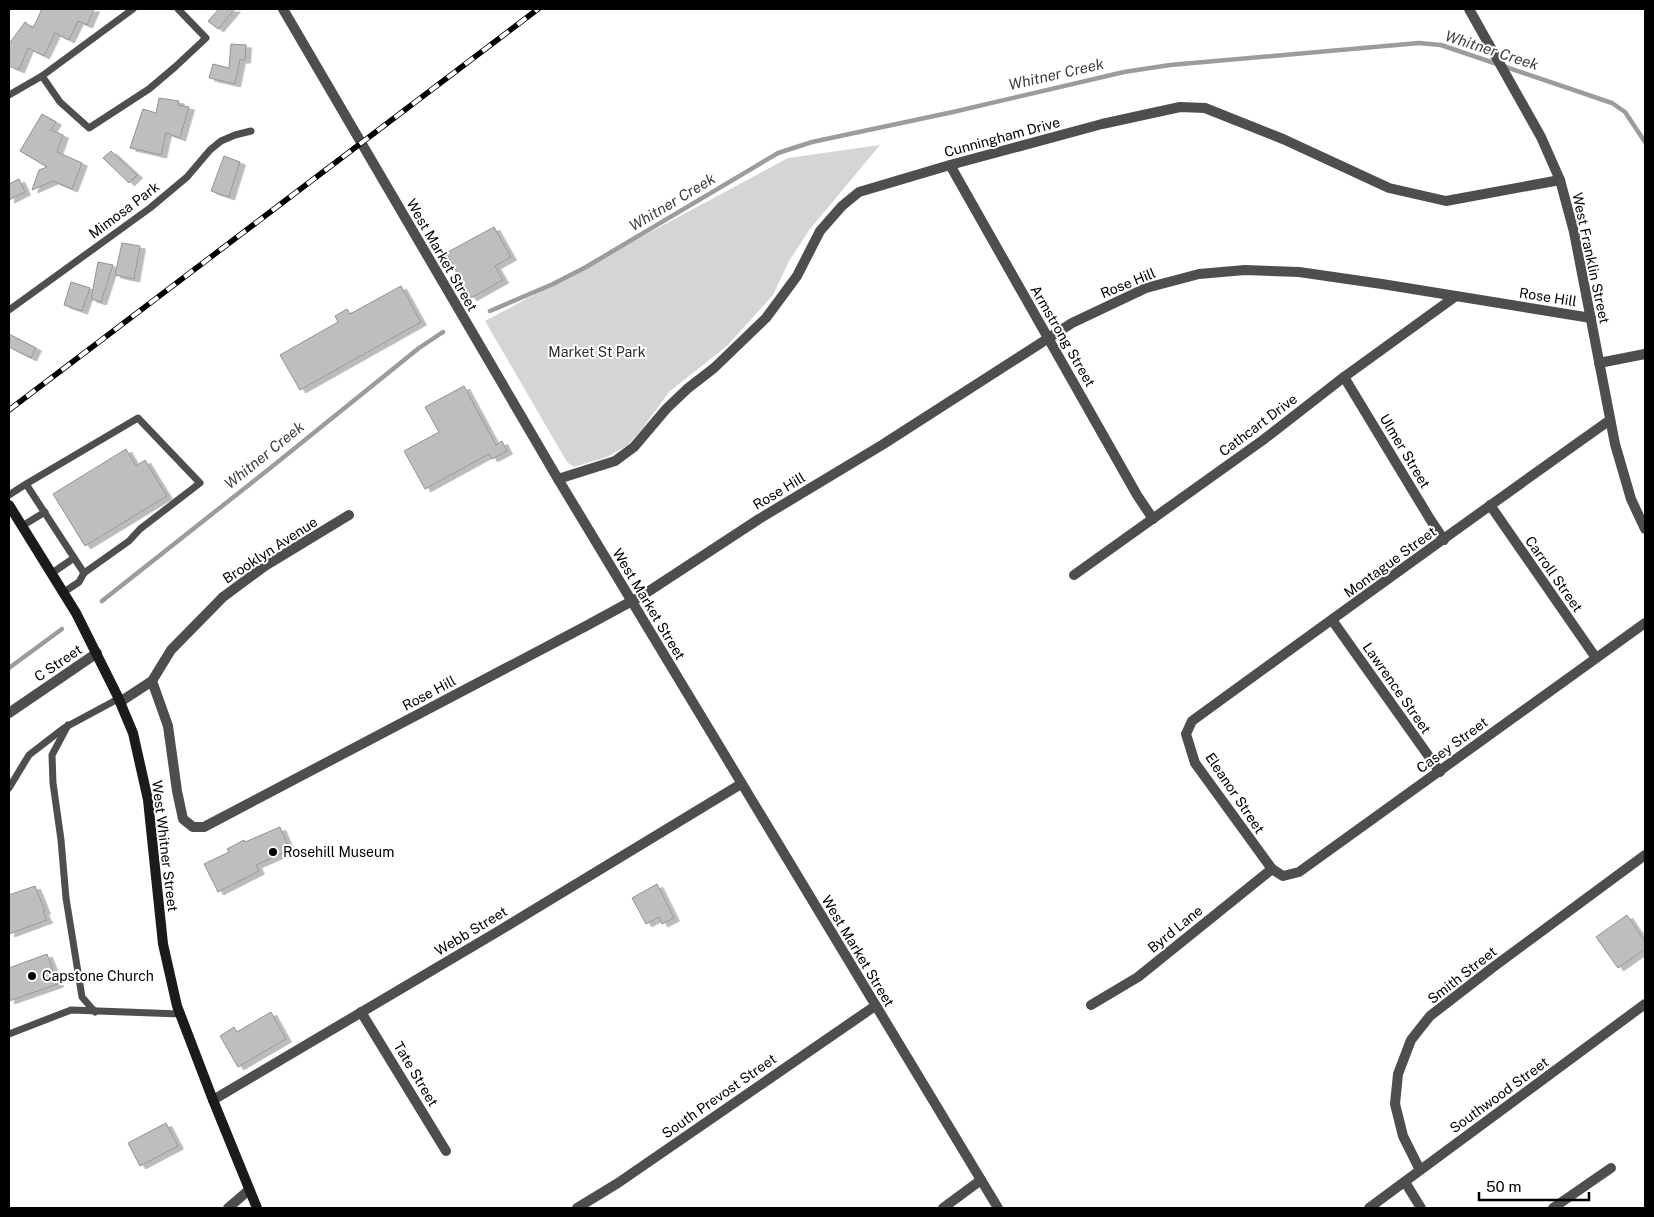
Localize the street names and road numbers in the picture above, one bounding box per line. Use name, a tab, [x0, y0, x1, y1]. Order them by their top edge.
street label: Cunningham Drive	[942, 114, 1062, 160]
street label: Mimosa Park	[86, 178, 162, 242]
street label: West Franklin Street	[1569, 191, 1613, 325]
street label: West Market Street	[403, 196, 481, 314]
street label: Rose Hill	[1098, 265, 1158, 301]
street label: Armstrong Street	[1028, 283, 1098, 389]
street label: Rose Hill	[1518, 285, 1578, 309]
street label: Cathcart Drive	[1216, 390, 1300, 459]
street label: Ulmer Street	[1377, 411, 1433, 491]
street label: Rose Hill	[750, 469, 808, 513]
street label: Brooklyn Avenue	[220, 513, 320, 587]
street label: Montague Street	[1341, 523, 1439, 601]
street label: Carroll Street	[1522, 533, 1586, 615]
street label: West Market Street	[609, 546, 689, 662]
street label: Lawrence Street	[1360, 639, 1434, 737]
street label: C Street	[31, 641, 85, 685]
street label: Rose Hill	[400, 672, 458, 714]
street label: Casey Street	[1413, 714, 1491, 776]
street label: Eleanor Street	[1202, 750, 1268, 836]
street label: West Whitner Street	[149, 779, 181, 913]
street label: West Market Street	[818, 893, 898, 1009]
street label: Byrd Lane	[1144, 902, 1206, 956]
street label: Webb Street	[432, 903, 510, 959]
street label: Smith Street	[1424, 943, 1500, 1007]
street label: Tate Street	[391, 1039, 441, 1109]
street label: South Prevost Street	[659, 1050, 779, 1142]
street label: Southwood Street	[1447, 1054, 1551, 1136]

